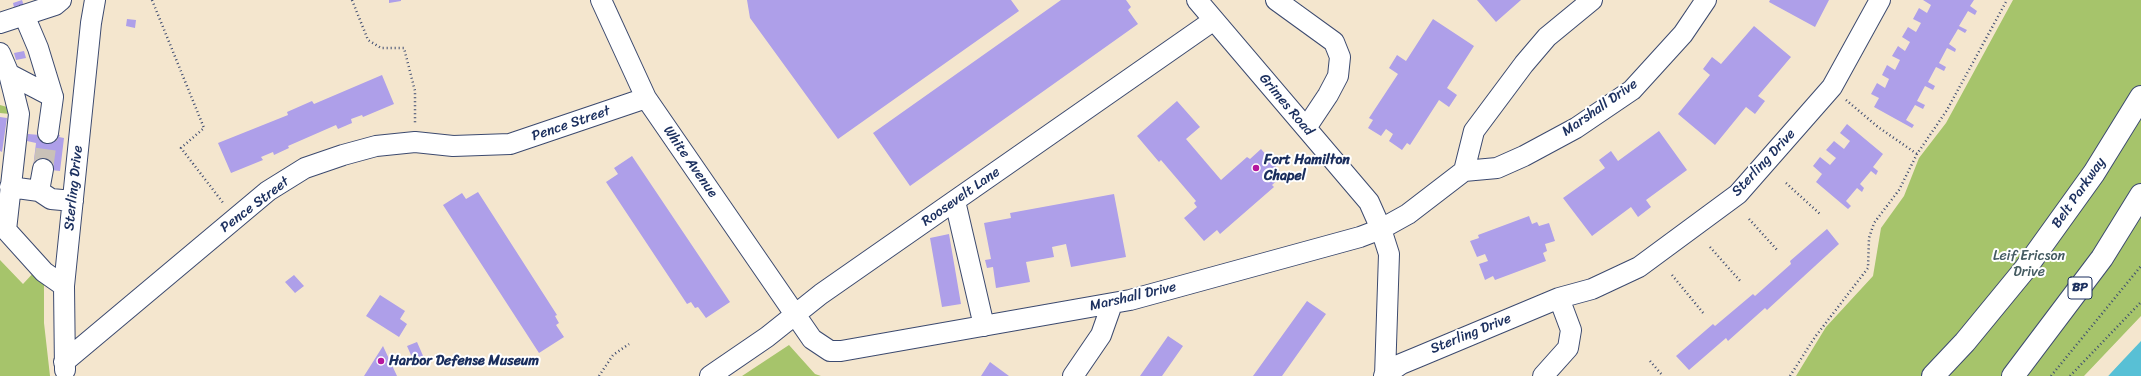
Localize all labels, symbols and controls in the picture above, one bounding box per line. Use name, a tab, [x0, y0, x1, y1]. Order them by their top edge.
street label: Grimes Road	[1255, 71, 1317, 139]
street label: Marshall Drive	[1559, 76, 1641, 140]
street label: Pence Street	[530, 103, 612, 145]
street label: White Avenue	[659, 123, 721, 201]
street label: Sterling Drive	[1729, 126, 1799, 200]
street label: Sterling Drive	[61, 145, 87, 231]
place label: Fort Hamilton Chapel	[1264, 152, 1350, 184]
street label: Belt Parkway	[2048, 154, 2110, 232]
marker: Fort Hamilton Chapel	[1251, 163, 1261, 173]
street label: Roosevelt Lane	[919, 164, 1003, 230]
street label: Pence Street	[217, 174, 293, 236]
park label: Leif Ericson Drive	[1993, 248, 2065, 280]
road number: BP	[2068, 277, 2092, 299]
street label: Marshall Drive	[1088, 279, 1178, 315]
street label: Sterling Drive	[1428, 310, 1514, 358]
place label: Harbor Defense Museum	[389, 353, 539, 369]
marker: Harbor Defense Museum	[376, 356, 386, 366]

